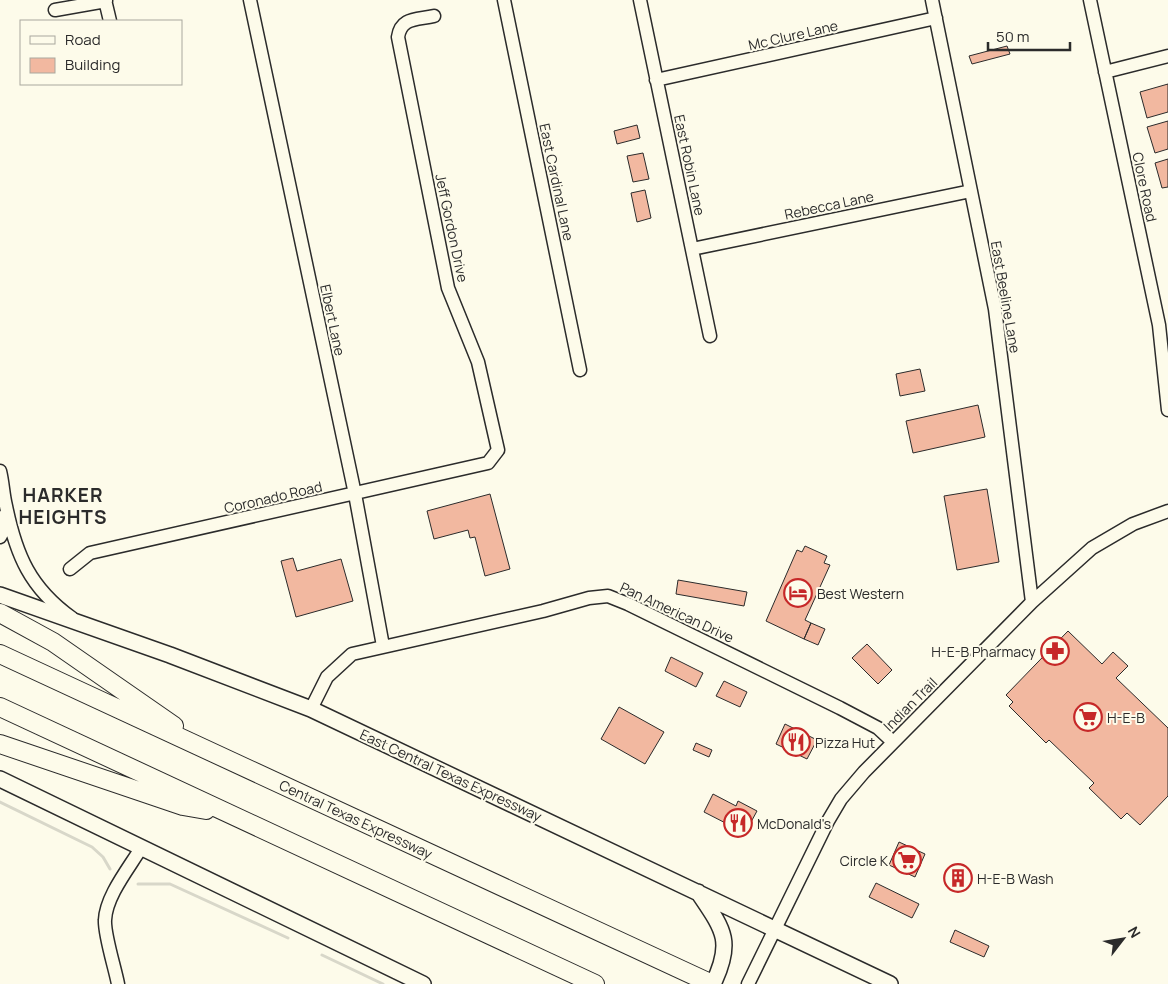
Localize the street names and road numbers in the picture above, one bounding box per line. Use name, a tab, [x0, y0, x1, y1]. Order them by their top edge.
street label: Mc Clure Lane	[746, 15, 840, 55]
street label: East Robin Lane	[670, 113, 710, 217]
street label: East Cardinal Lane	[535, 122, 579, 242]
street label: Clore Road	[1128, 150, 1162, 224]
street label: Jeff Gordon Drive	[431, 172, 473, 284]
street label: Rebecca Lane	[783, 186, 875, 224]
street label: East Beeline Lane	[987, 239, 1025, 355]
street label: Elbert Lane	[316, 283, 350, 357]
street label: Coronado Road	[222, 476, 324, 518]
street label: Pan American Drive	[617, 577, 737, 647]
street label: Indian Trail	[879, 673, 941, 735]
street label: East Central Texas Expressway	[357, 724, 545, 826]
street label: Central Texas Expressway	[276, 775, 436, 863]

